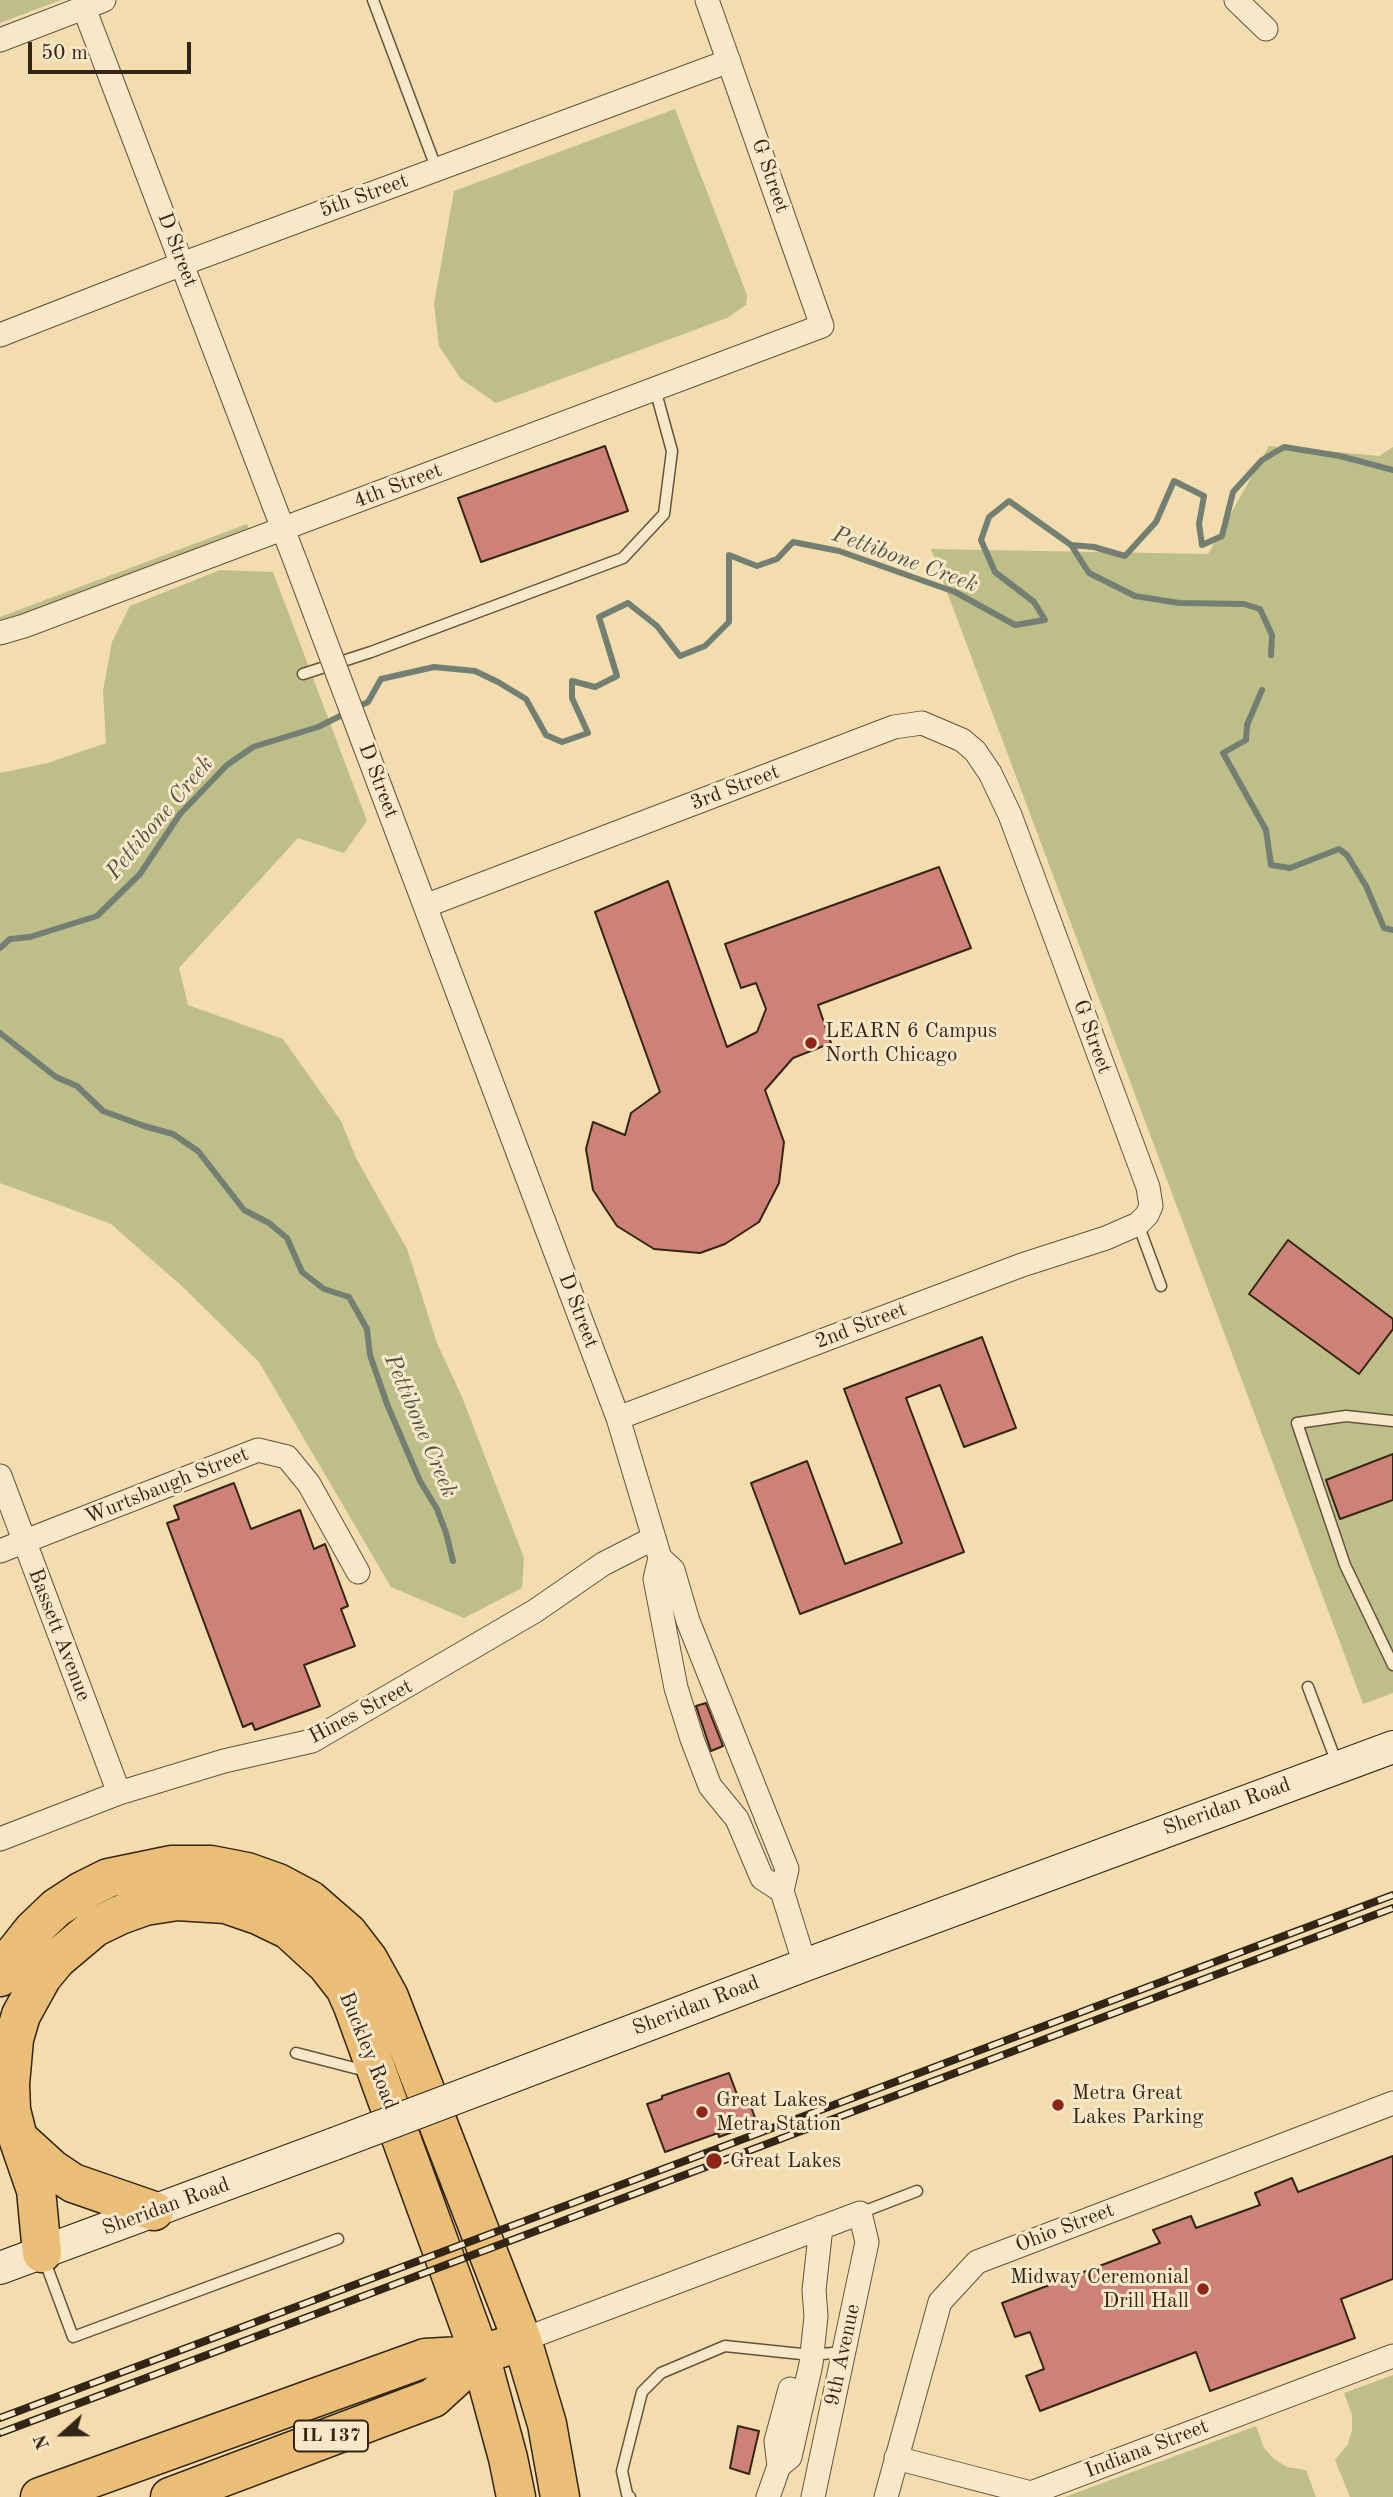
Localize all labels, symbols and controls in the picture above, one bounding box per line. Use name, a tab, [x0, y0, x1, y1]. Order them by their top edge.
scale bar	[32, 28, 194, 72]
text: 50 m	[41, 43, 88, 64]
street label: G Street	[746, 136, 794, 216]
street label: 5th Street	[316, 168, 412, 224]
street label: D Street	[151, 209, 203, 291]
street label: 4th Street	[350, 458, 446, 514]
water label: Pettibone Creek	[828, 521, 982, 599]
street label: D Street	[352, 740, 404, 822]
water label: Pettibone Creek	[100, 751, 220, 885]
street label: 3rd Street	[687, 760, 783, 816]
street label: G Street	[1067, 997, 1117, 1077]
place label: LEARN 6 Campus North Chicago	[825, 1018, 997, 1068]
marker: LEARN 6 Campus North Chicago	[803, 1035, 819, 1051]
street label: D Street	[552, 1270, 604, 1352]
street label: 2nd Street	[812, 1297, 910, 1355]
water label: Pettibone Creek	[377, 1350, 463, 1502]
street label: Wurtsbaugh Street	[81, 1442, 253, 1530]
street label: Bassett Avenue	[22, 1565, 96, 1705]
street label: Hines Street	[305, 1674, 417, 1750]
street label: Sheridan Road	[1160, 1772, 1294, 1842]
street label: Sheridan Road	[629, 1970, 763, 2042]
street label: Buckley Road	[333, 1988, 403, 2114]
place label: Metra Great Lakes Parking	[1072, 2080, 1204, 2130]
place label: Great Lakes Metra Station	[716, 2087, 841, 2137]
marker: Metra Great Lakes Parking	[1050, 2097, 1066, 2113]
marker: Great Lakes Metra Station	[694, 2104, 710, 2120]
place label: Great Lakes	[730, 2148, 841, 2174]
marker: Great Lakes	[704, 2151, 724, 2171]
street label: Sheridan Road	[99, 2172, 233, 2242]
street label: Ohio Street	[1012, 2198, 1118, 2258]
place label: Midway Ceremonial Drill Hall	[1010, 2264, 1189, 2314]
marker: Midway Ceremonial Drill Hall	[1195, 2281, 1211, 2297]
street label: 9th Avenue	[820, 2302, 866, 2408]
north arrow	[28, 2399, 98, 2469]
street label: Indiana Street	[1082, 2414, 1212, 2484]
road number: IL 137	[294, 2420, 368, 2452]
text: N	[31, 2432, 54, 2452]

